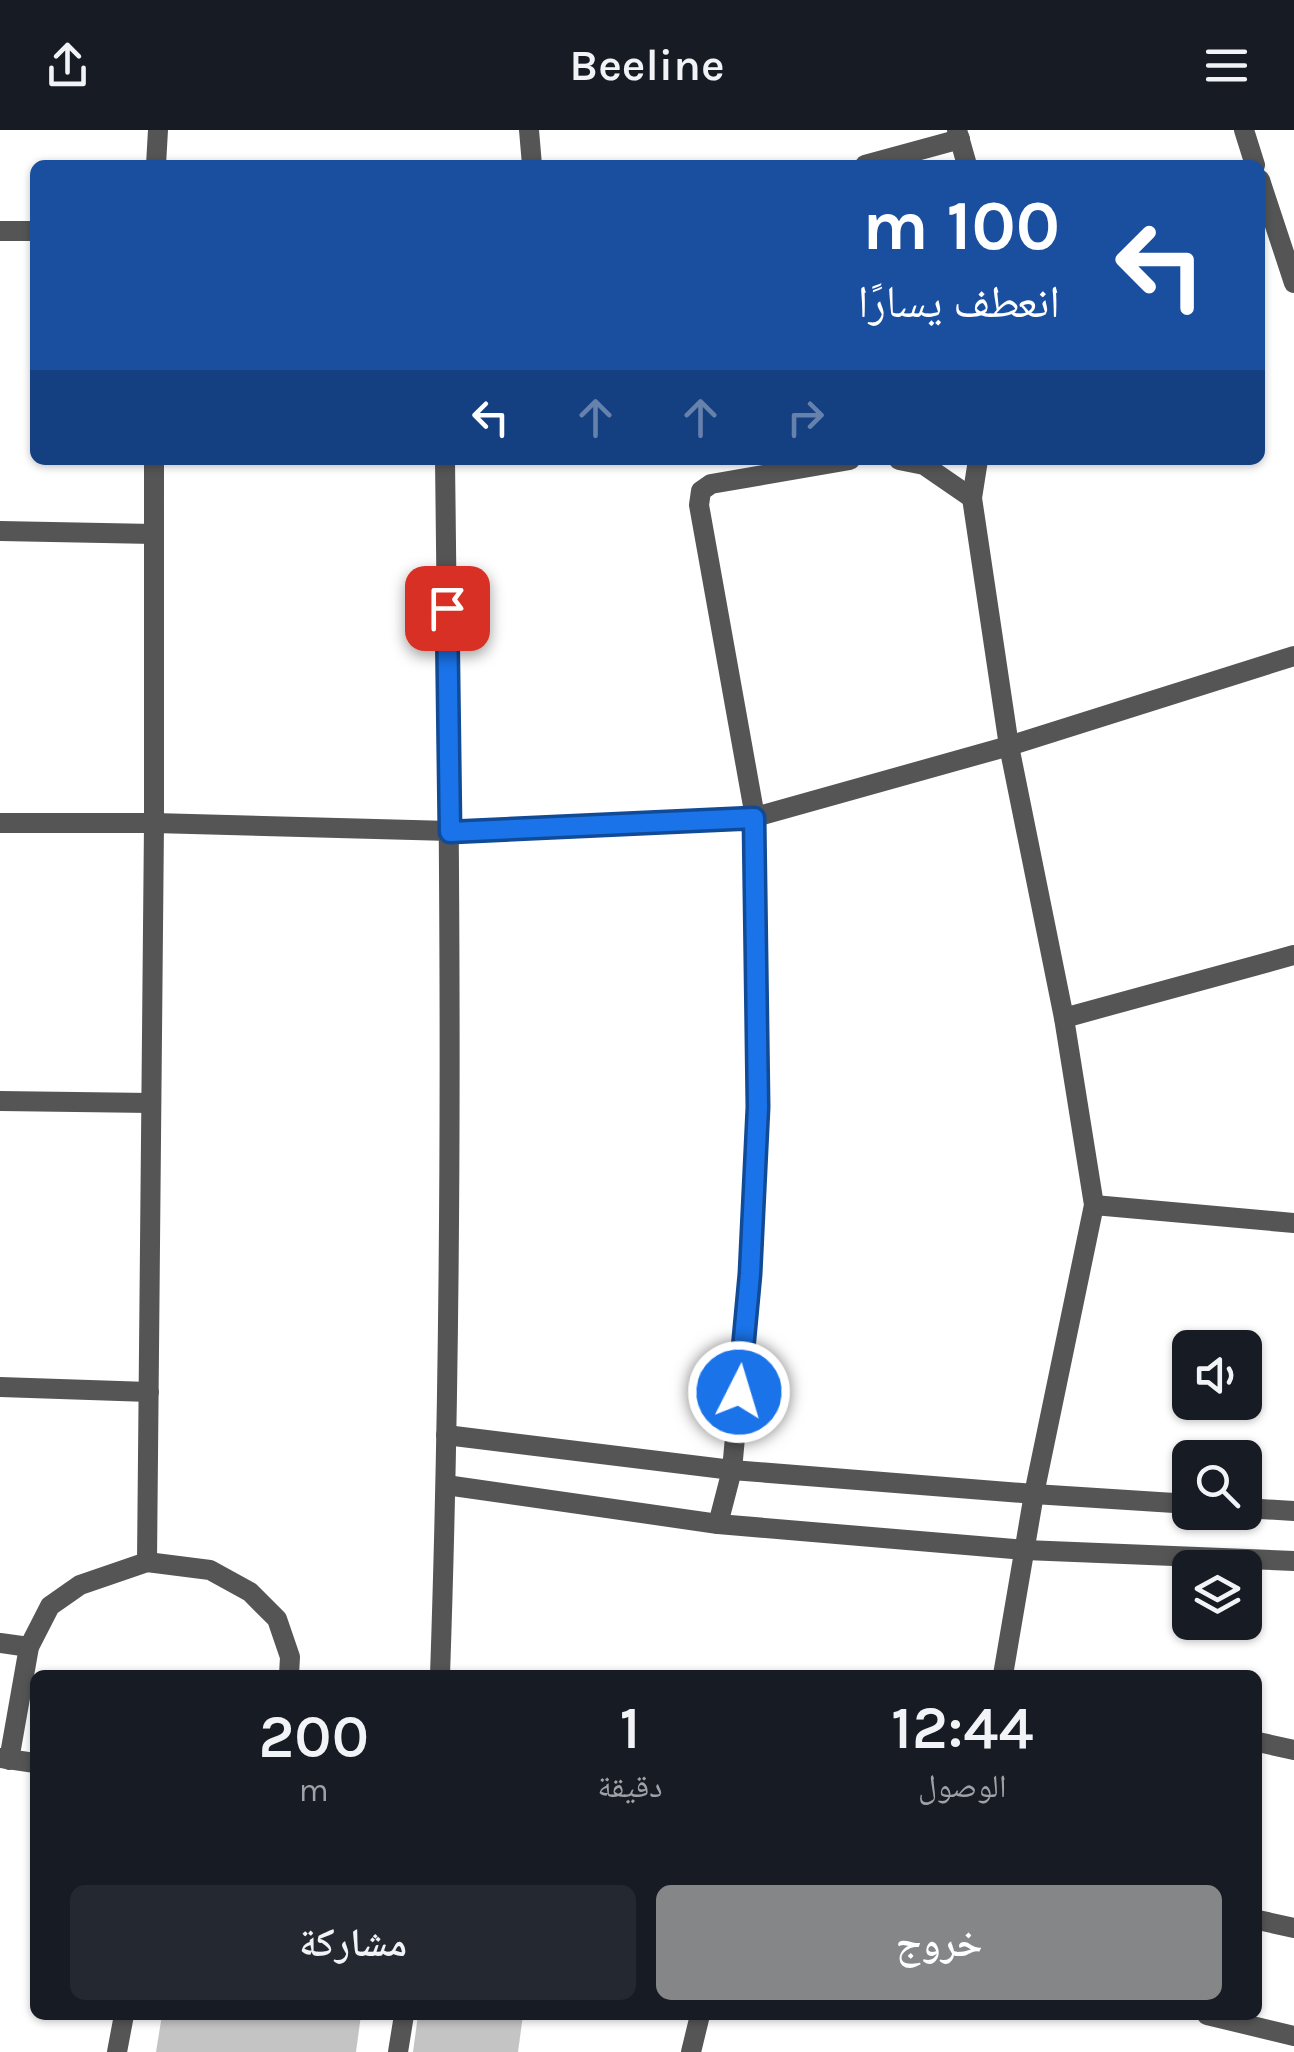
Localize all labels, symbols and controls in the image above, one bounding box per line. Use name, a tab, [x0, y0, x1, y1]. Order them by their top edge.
icon: share	[40, 38, 95, 93]
icon: menu	[1199, 38, 1254, 93]
text: Beeline	[569, 39, 725, 91]
text: 100 m	[862, 185, 1060, 267]
icon: left	[1095, 200, 1225, 330]
text: انعطف يسارًا	[858, 276, 1060, 328]
icon: left	[463, 390, 518, 445]
icon: ahead	[568, 390, 623, 445]
icon: ahead	[673, 390, 728, 445]
icon: right	[778, 390, 833, 445]
pin	[405, 566, 490, 651]
icon: arrive	[420, 581, 475, 636]
map controls	[1172, 1330, 1262, 1640]
button: sound	[1172, 1330, 1262, 1420]
position arrow	[687, 1340, 791, 1444]
button: search	[1172, 1440, 1262, 1530]
button: layers	[1172, 1550, 1262, 1640]
text: 1	[619, 1693, 640, 1763]
text: 12:44	[891, 1693, 1034, 1763]
text: 200	[258, 1702, 369, 1772]
text: دقيقة	[597, 1768, 663, 1805]
text: الوصول	[918, 1768, 1007, 1805]
text: m	[299, 1772, 329, 1809]
button: مشاركة	[70, 1885, 636, 2000]
button: خروج	[656, 1885, 1222, 2000]

